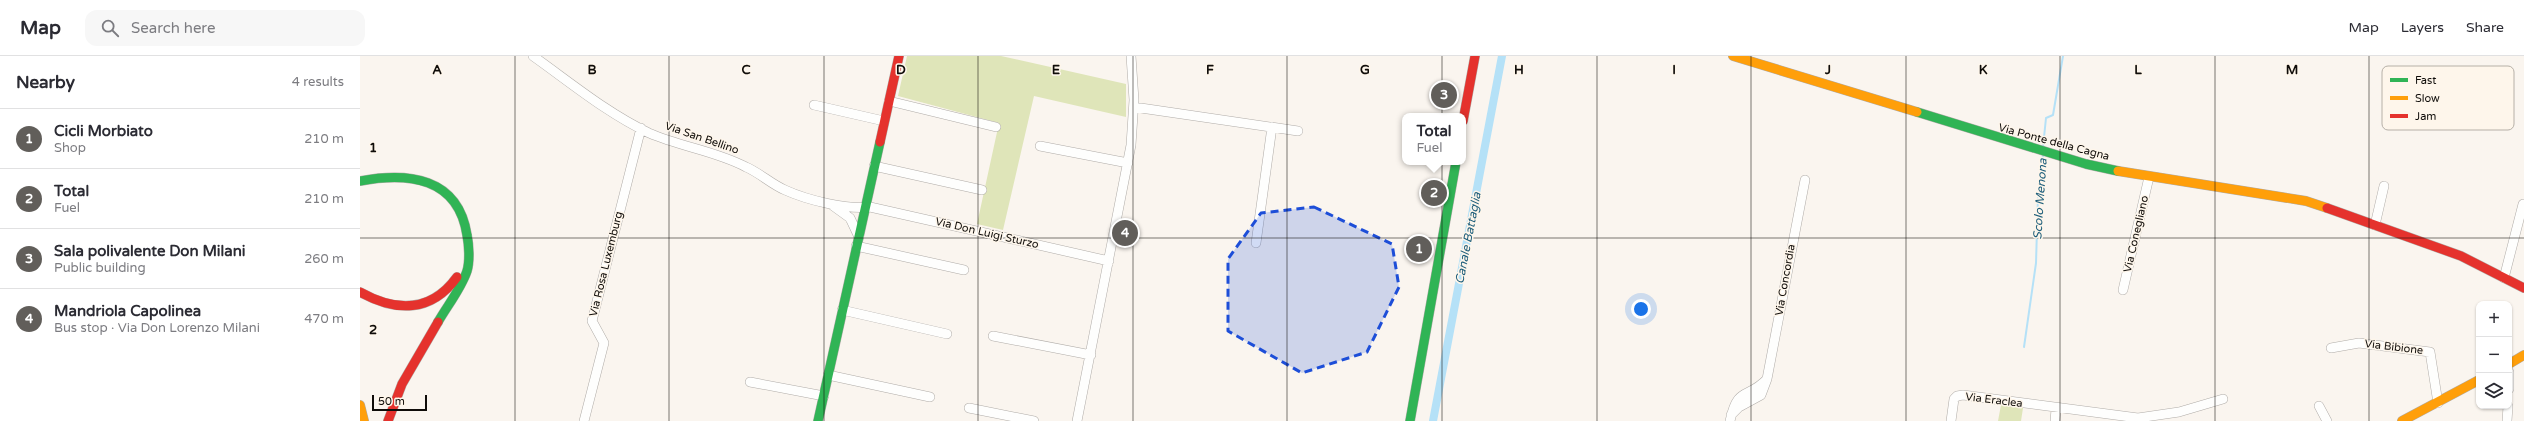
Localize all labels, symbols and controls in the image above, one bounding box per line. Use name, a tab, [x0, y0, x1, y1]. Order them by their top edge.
search box	[85, 10, 365, 46]
text: Map	[20, 17, 61, 39]
icon: search	[99, 17, 121, 39]
text: Search here	[131, 19, 215, 37]
text: Map	[2349, 19, 2379, 36]
text: Layers	[2401, 19, 2444, 36]
text: Share	[2466, 19, 2504, 36]
text: A	[432, 62, 442, 78]
text: B	[587, 62, 597, 78]
text: C	[741, 62, 751, 78]
text: D	[896, 62, 906, 78]
text: E	[1052, 62, 1060, 78]
text: F	[1206, 62, 1214, 78]
text: G	[1360, 62, 1370, 78]
text: H	[1514, 62, 1524, 78]
text: I	[1672, 62, 1676, 78]
text: J	[1824, 62, 1831, 78]
text: K	[1979, 62, 1988, 78]
text: L	[2134, 62, 2142, 78]
text: M	[2286, 62, 2298, 78]
legend	[2382, 66, 2514, 130]
text: Nearby	[16, 72, 75, 93]
text: 4 results	[292, 74, 344, 90]
text: Fast	[2415, 74, 2436, 87]
pin: 3	[1431, 80, 1457, 110]
text: Slow	[2415, 92, 2440, 105]
text: Jam	[2415, 110, 2436, 123]
popup	[1402, 113, 1466, 165]
street label: Via San Bellino	[663, 119, 741, 157]
street label: Via Ponte della Cagna	[1997, 121, 2111, 163]
text: Cicli Morbiato	[54, 122, 153, 140]
text: Total	[1416, 122, 1452, 140]
text: 1	[25, 131, 33, 147]
text: 210 m	[304, 131, 344, 147]
text: Shop	[54, 140, 86, 156]
text: 1	[369, 140, 377, 156]
text: Fuel	[1416, 140, 1442, 156]
water label: Scolo Menona	[2030, 158, 2050, 240]
pin: 2	[1421, 178, 1447, 208]
text: Total	[54, 182, 89, 200]
text: 2	[25, 191, 33, 207]
text: 210 m	[304, 191, 344, 207]
water label: Canale Battaglia	[1452, 191, 1484, 285]
street label: Via Conegliano	[2121, 194, 2151, 274]
text: Fuel	[54, 200, 80, 216]
street label: Via Rosa Luxemburg	[587, 210, 625, 318]
street label: Via Don Luigi Sturzo	[934, 215, 1040, 251]
pin: 4	[1112, 218, 1138, 248]
pin: 1	[1406, 234, 1432, 264]
text: Sala polivalente Don Milani	[54, 242, 246, 260]
street label: Via Concordia	[1772, 243, 1798, 317]
text: 3	[25, 251, 33, 267]
text: 260 m	[304, 251, 344, 267]
text: Public building	[54, 260, 146, 276]
your location	[1631, 299, 1651, 319]
map controls	[2476, 301, 2512, 409]
button: +	[2476, 301, 2512, 337]
text: Mandriola Capolinea	[54, 302, 201, 320]
text: 4	[25, 311, 33, 327]
text: 470 m	[304, 311, 344, 327]
text: Bus stop · Via Don Lorenzo Milani	[54, 320, 260, 336]
text: 2	[369, 322, 377, 338]
street label: Via Bibione	[2364, 337, 2424, 357]
button: −	[2476, 337, 2512, 373]
button: layers	[2476, 373, 2512, 409]
street label: Via Eraclea	[1965, 390, 2023, 410]
scale bar	[372, 393, 427, 412]
text: 50 m	[378, 395, 405, 408]

